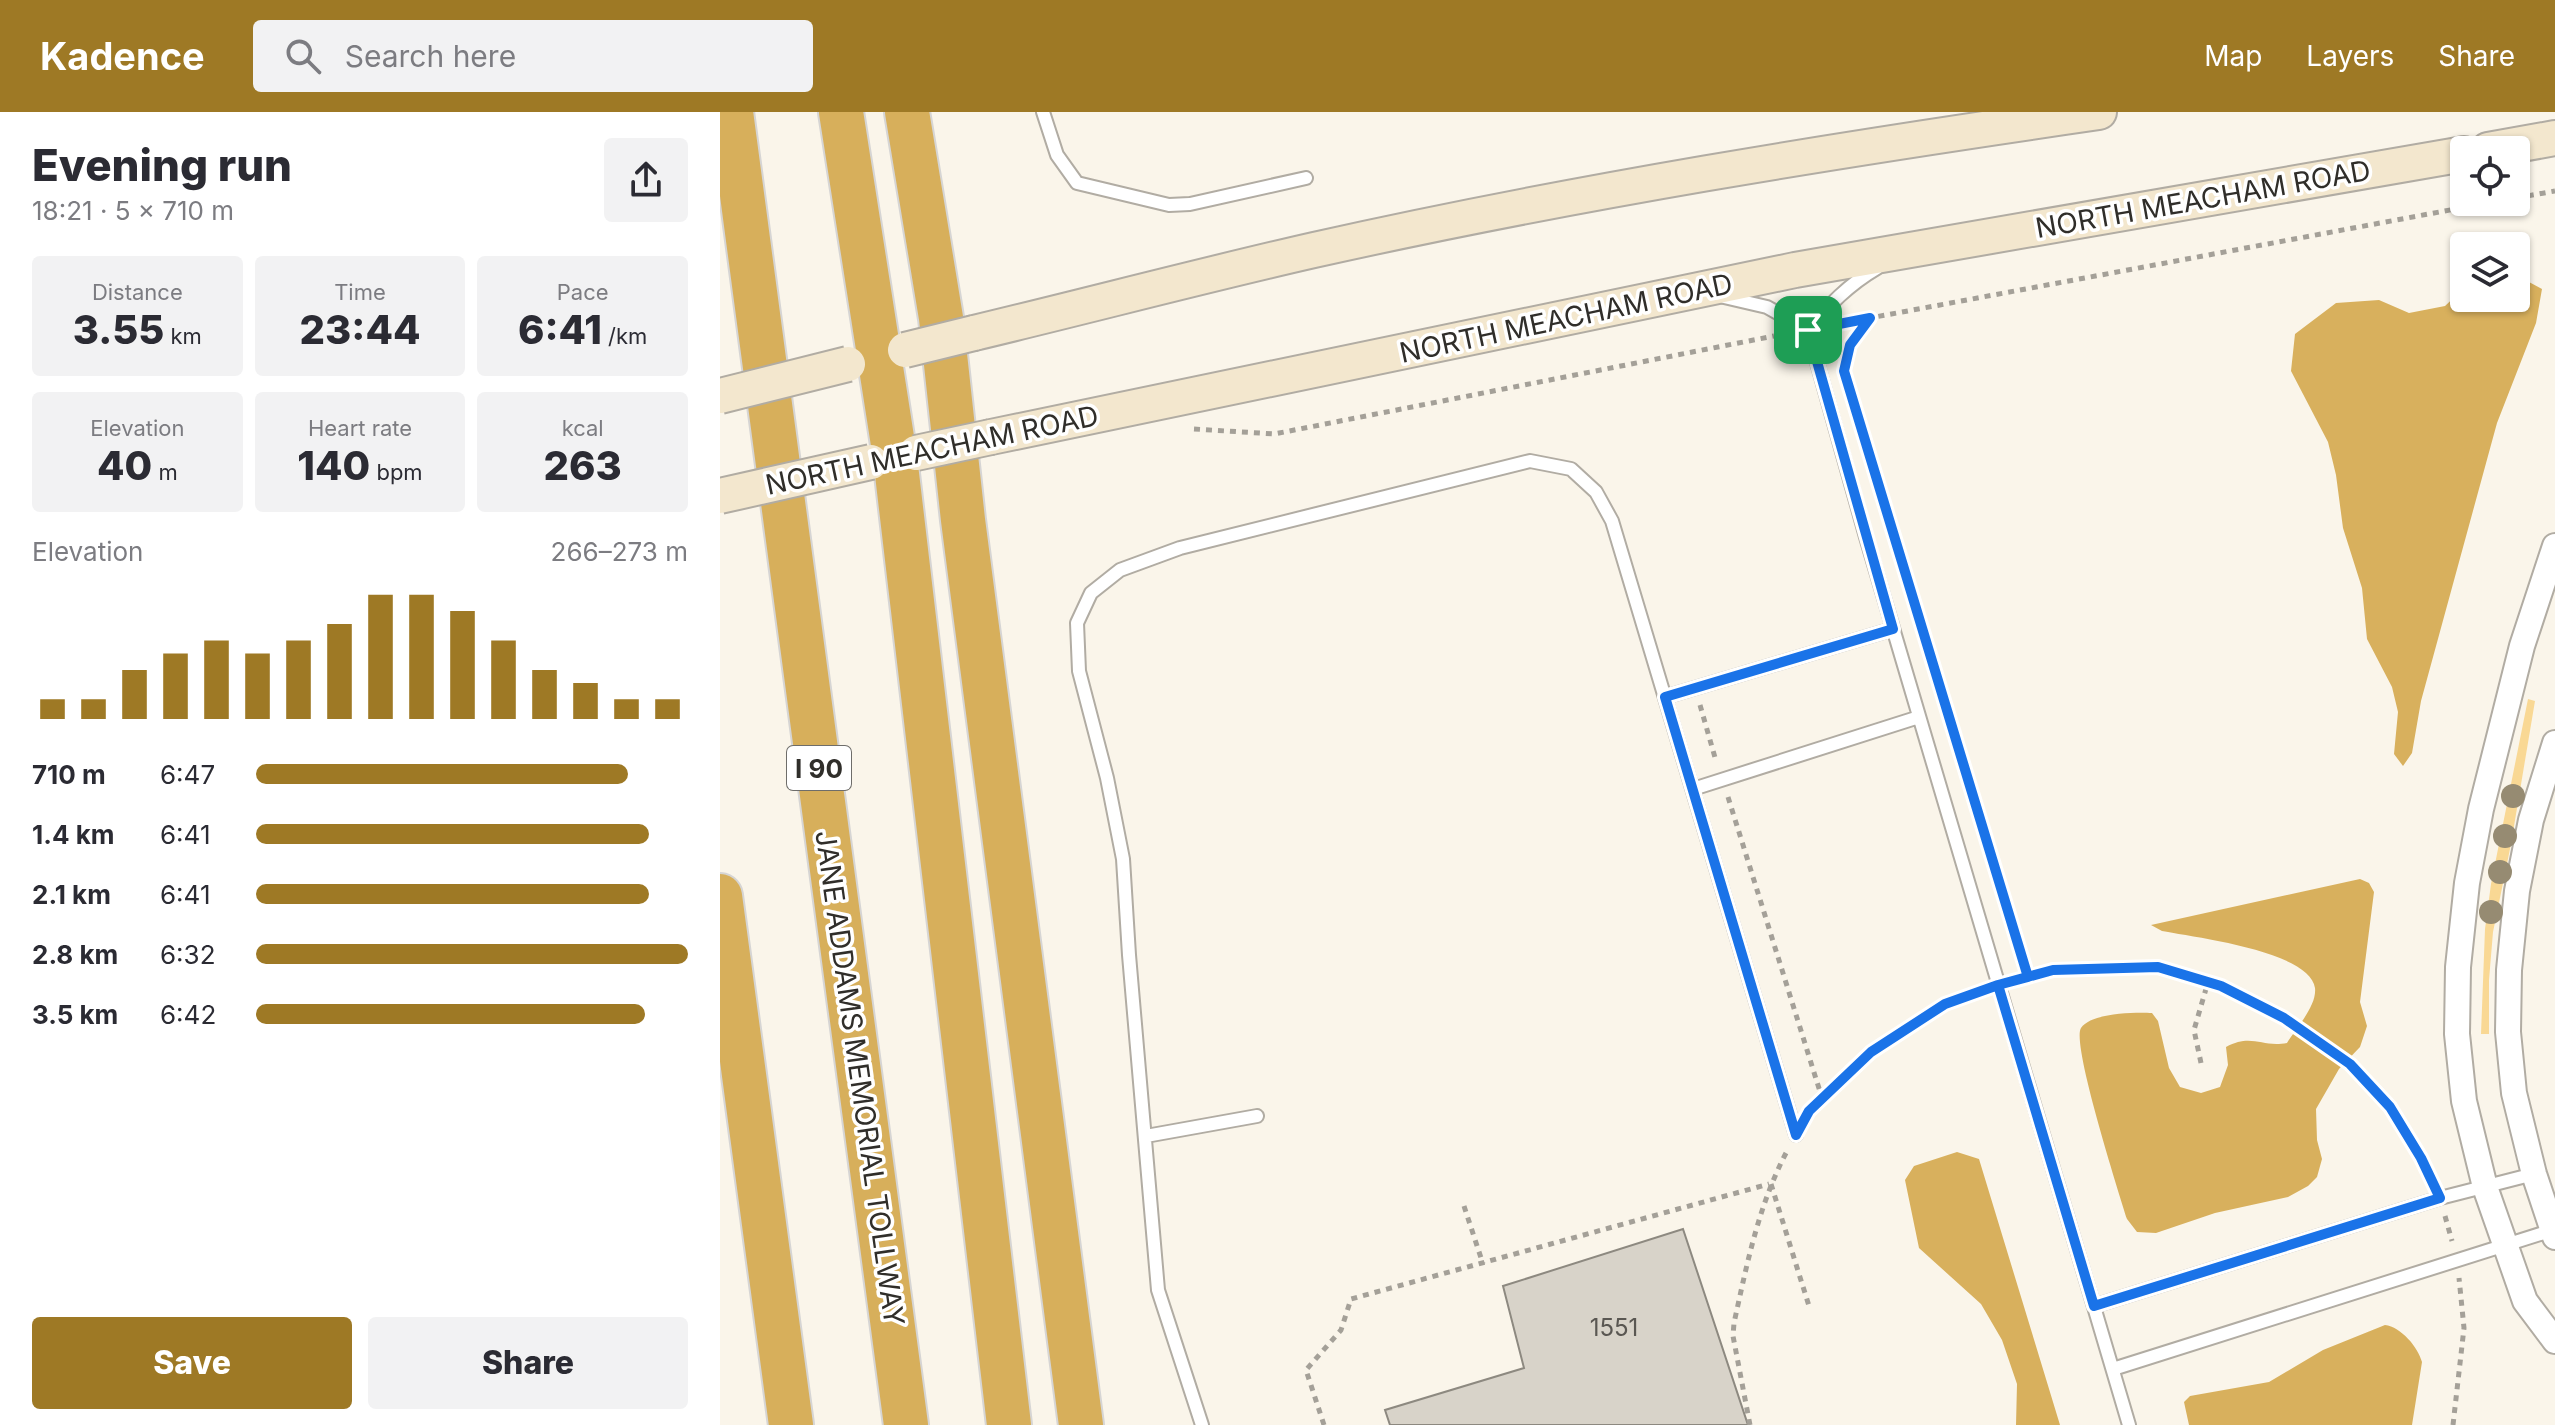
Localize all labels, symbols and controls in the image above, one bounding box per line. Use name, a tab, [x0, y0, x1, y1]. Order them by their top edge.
search box	[253, 20, 813, 92]
text: Kadence	[40, 33, 205, 79]
icon: search	[281, 34, 325, 78]
text: Search here	[345, 38, 516, 74]
text: Map	[2204, 39, 2262, 73]
text: Layers	[2306, 39, 2394, 73]
text: Share	[2438, 39, 2515, 73]
map controls	[2450, 136, 2530, 312]
button: locate	[2450, 136, 2530, 216]
text: Evening run	[32, 138, 292, 192]
button: share	[604, 138, 688, 222]
street label: NORTH MEACHAM ROAD	[2033, 153, 2373, 245]
text: 18:21 · 5 × 710 m	[32, 195, 234, 226]
button: layers	[2450, 232, 2530, 312]
street label: NORTH MEACHAM ROAD	[1396, 266, 1736, 370]
text: Distance	[92, 279, 183, 305]
text: Time	[334, 279, 386, 305]
text: Pace	[557, 279, 609, 305]
pin	[1774, 296, 1842, 364]
text: 3.55	[73, 305, 164, 354]
text: 23:44	[300, 305, 420, 354]
text: 6:41	[518, 305, 602, 354]
icon: arrive	[1786, 308, 1830, 352]
text: km	[164, 323, 202, 349]
text: /km	[602, 323, 647, 349]
street label: NORTH MEACHAM ROAD	[762, 398, 1102, 502]
text: Elevation	[90, 415, 184, 441]
text: Heart rate	[308, 415, 412, 441]
text: kcal	[562, 415, 604, 441]
text: 40	[97, 441, 152, 490]
text: 140	[297, 441, 370, 490]
text: 263	[544, 441, 622, 490]
text: m	[152, 459, 178, 485]
text: bpm	[370, 459, 423, 485]
text: Elevation	[32, 536, 143, 567]
text: 266–273 m	[551, 536, 688, 567]
road number: I 90	[787, 746, 851, 790]
text: 710 m	[32, 759, 106, 790]
text: 6:47	[160, 759, 215, 790]
text: 1.4 km	[32, 819, 114, 850]
text: 6:41	[160, 819, 210, 850]
street label: JANE ADDAMS MEMORIAL TOLLWAY	[808, 828, 912, 1328]
text: 2.1 km	[32, 879, 111, 910]
text: 6:41	[160, 879, 210, 910]
text: 2.8 km	[32, 939, 118, 970]
text: 6:32	[160, 939, 216, 970]
text: 3.5 km	[32, 999, 118, 1030]
text: 6:42	[160, 999, 216, 1030]
house number: 1551	[1590, 1313, 1638, 1342]
button: Save	[32, 1317, 352, 1409]
button: Share	[368, 1317, 688, 1409]

